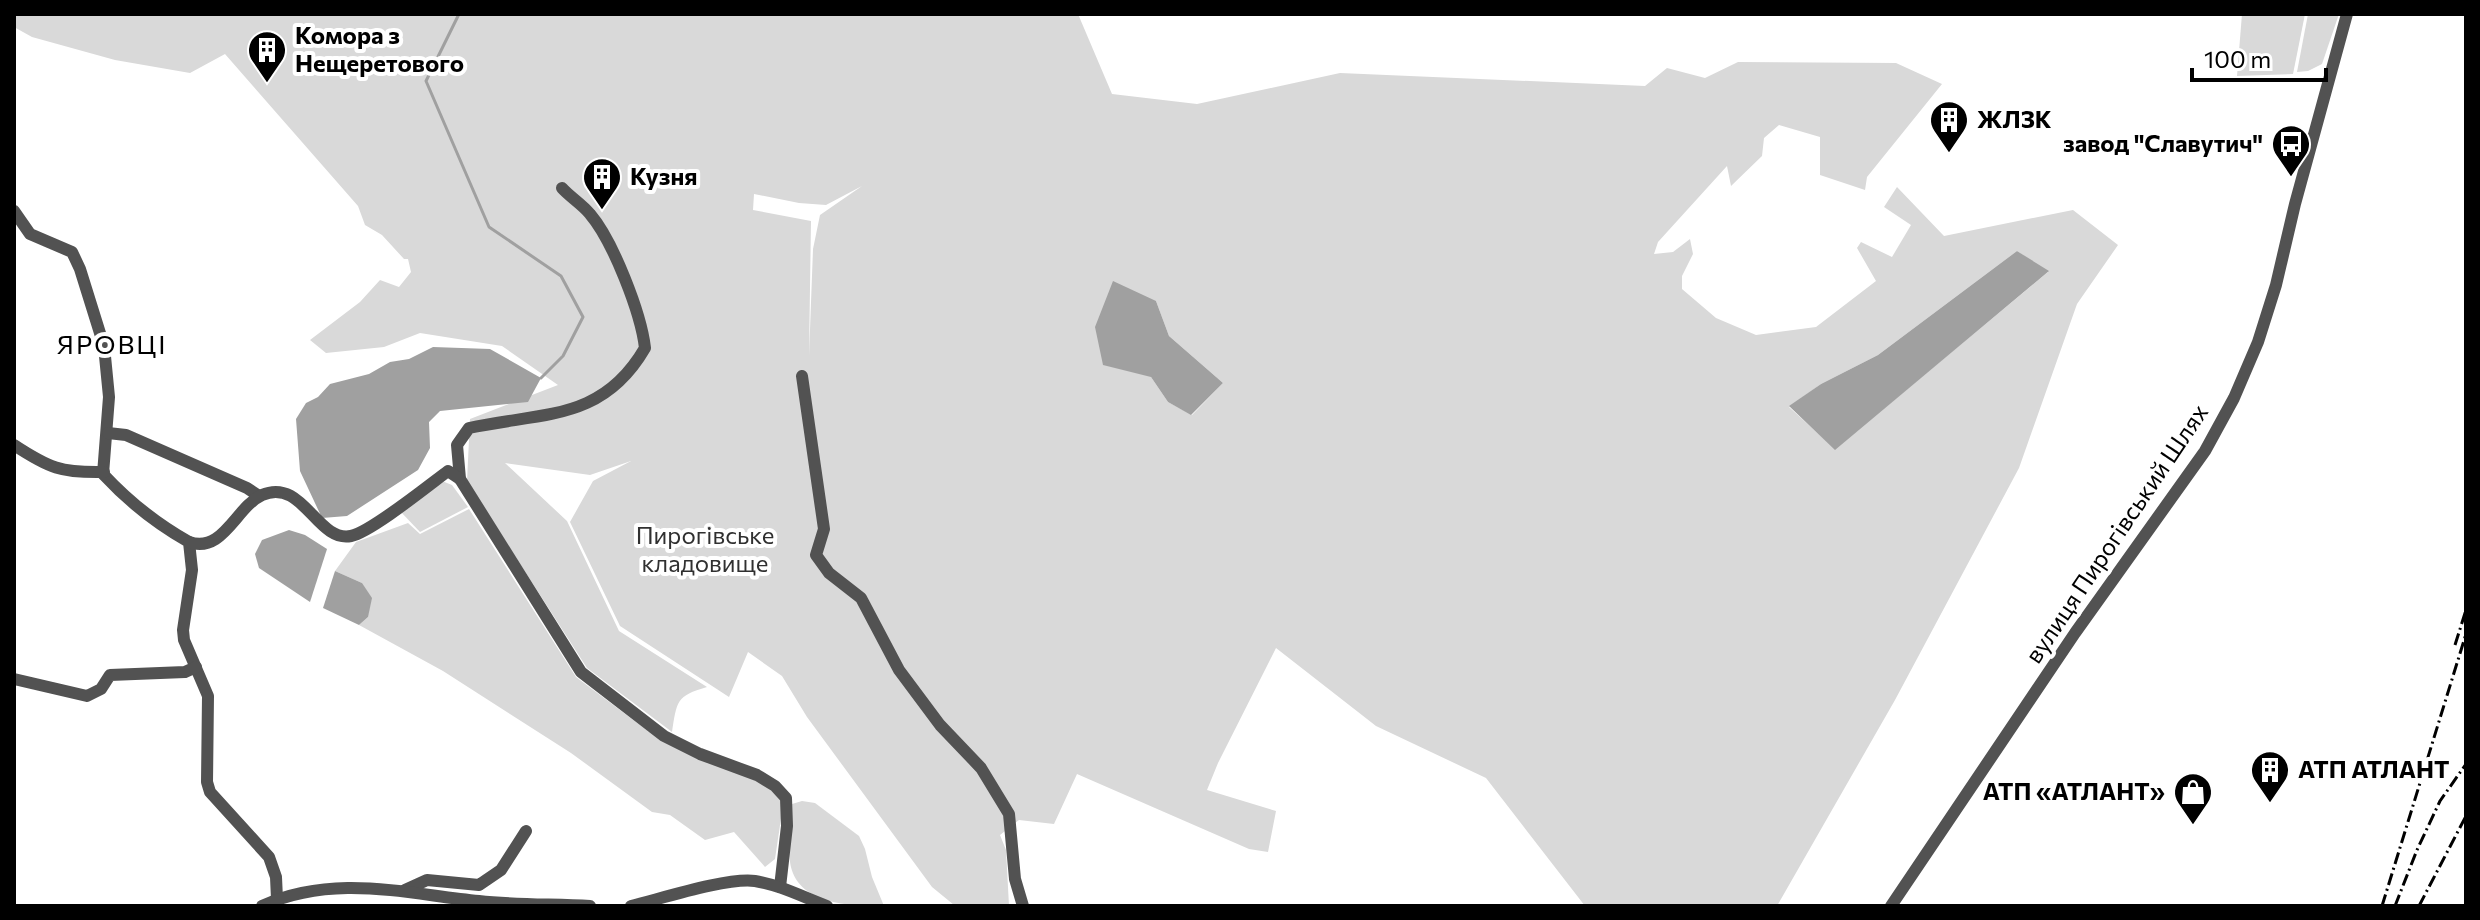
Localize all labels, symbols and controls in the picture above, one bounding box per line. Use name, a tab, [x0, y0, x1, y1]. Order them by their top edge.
place label: Комора з Нещеретового	[295, 20, 464, 77]
building icon: Комора з Нещеретового	[246, 29, 288, 84]
scale bar	[2192, 32, 2326, 82]
text: 100 m	[2204, 44, 2271, 73]
building icon: ЖЛЗК	[1928, 99, 1970, 154]
place label: ЖЛЗК	[1977, 104, 2052, 133]
bus stop icon: завод "Славутич"	[2270, 123, 2312, 178]
place label: завод "Славутич"	[2063, 128, 2263, 157]
building icon: Кузня	[581, 156, 623, 211]
place label: Кузня	[630, 161, 698, 190]
district label: ЯРОВЦІ	[57, 328, 167, 359]
street label: вулиця Пирогівський Шлях	[2018, 398, 2213, 668]
park label: Пирогівське кладовище	[636, 520, 774, 577]
building icon: АТП АТЛАНТ	[2249, 749, 2291, 804]
place label: АТП АТЛАНТ	[2298, 754, 2450, 783]
shop icon: АТП «АТЛАНТ»	[2172, 771, 2214, 826]
place label: АТП «АТЛАНТ»	[1983, 776, 2165, 805]

